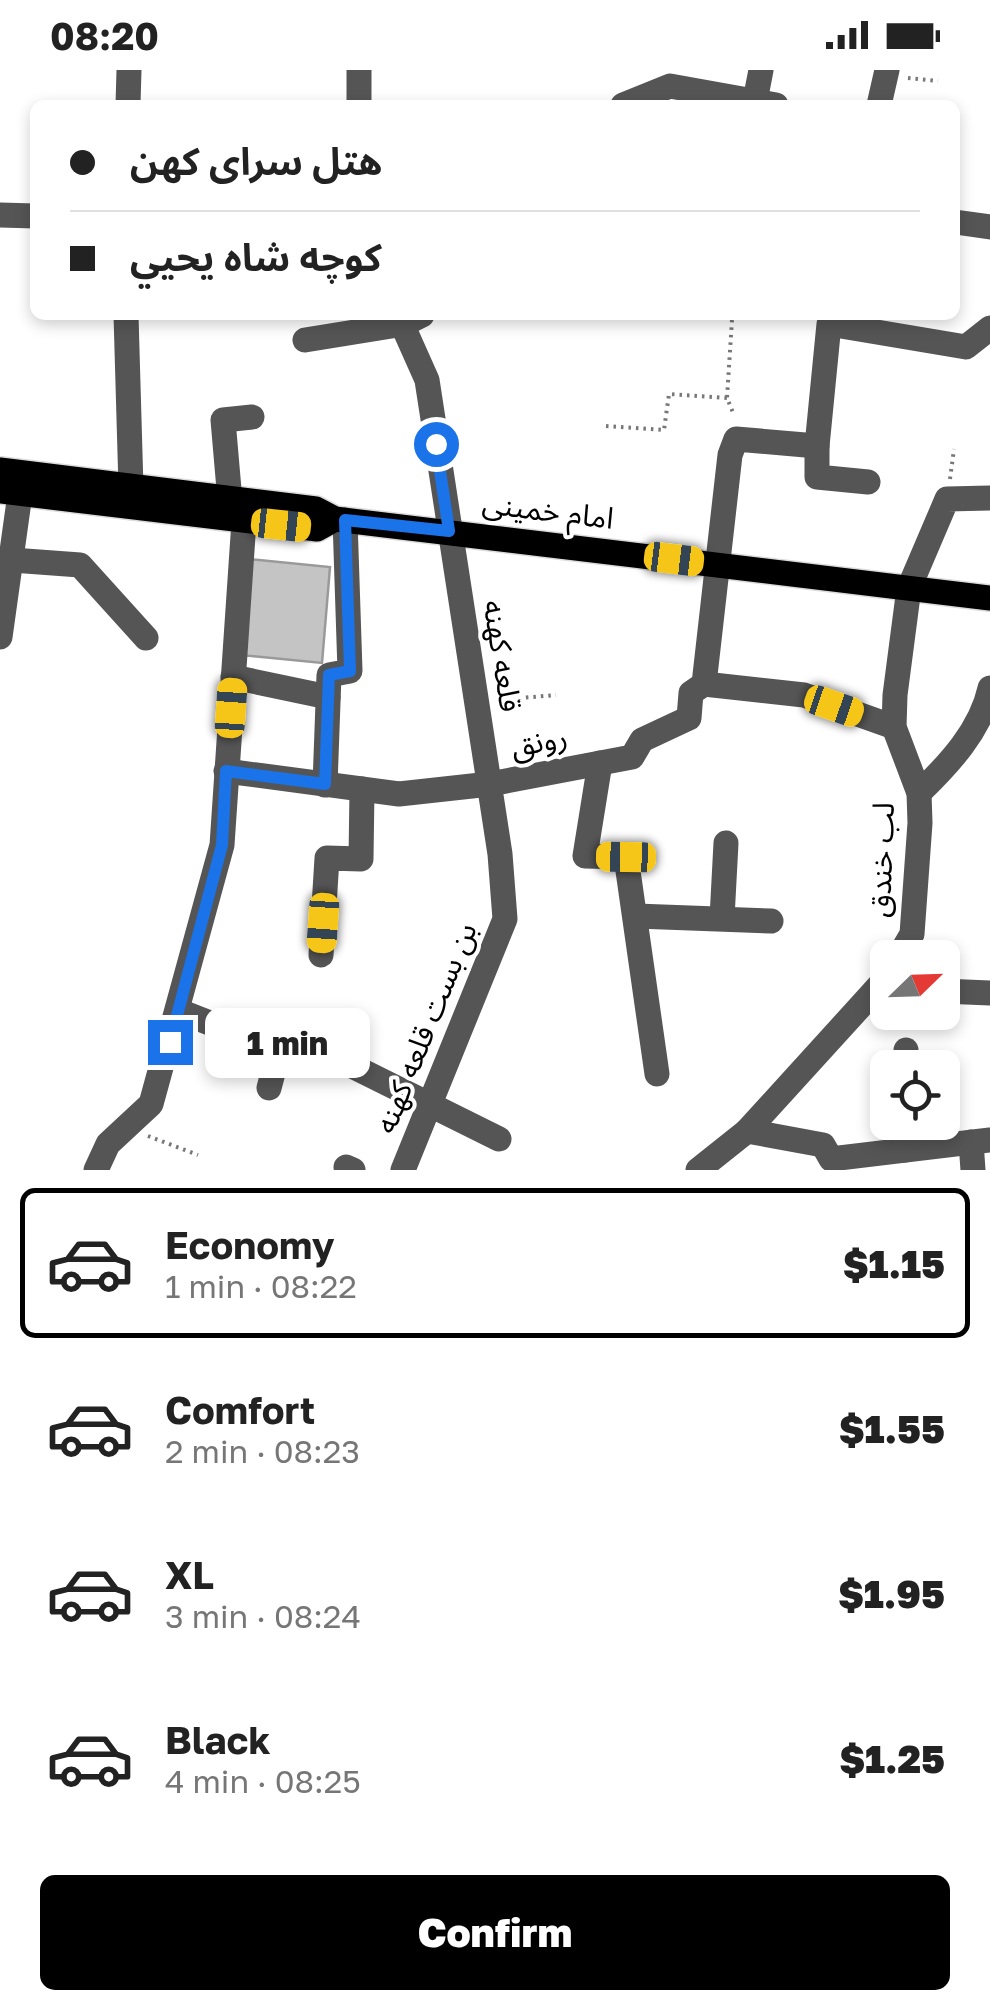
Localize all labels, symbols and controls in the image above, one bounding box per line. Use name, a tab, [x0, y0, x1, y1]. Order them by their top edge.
text: 08:20	[50, 13, 159, 58]
text: هتل سرای کهن	[130, 138, 382, 183]
text: کوچه شاه يحيي	[130, 234, 382, 279]
route start	[414, 422, 459, 467]
street label: امام خمینی	[480, 484, 616, 541]
car	[250, 507, 312, 543]
car	[642, 540, 706, 578]
street label: قلعه کهنه	[476, 597, 530, 714]
car	[214, 677, 248, 739]
car	[801, 682, 867, 730]
street label: رونق	[508, 718, 570, 765]
street label: لب خندق	[861, 802, 901, 918]
car	[596, 841, 656, 873]
car	[306, 892, 340, 954]
street label: بن بست قلعه کهنه	[366, 917, 484, 1138]
north arrow	[870, 940, 960, 1030]
map controls	[870, 940, 960, 1140]
callout: 1 min	[205, 1007, 370, 1077]
route end	[148, 1020, 193, 1065]
text: 1 min	[247, 1024, 328, 1062]
button: locate	[870, 1050, 960, 1140]
icon: car	[45, 1218, 135, 1308]
text: Economy	[165, 1222, 334, 1267]
text: $1.15	[843, 1241, 945, 1286]
text: 1 min · 08:22	[165, 1267, 357, 1305]
icon: car	[45, 1383, 135, 1473]
text: Comfort	[165, 1387, 315, 1432]
text: $1.55	[839, 1406, 945, 1451]
text: 2 min · 08:23	[165, 1432, 360, 1470]
icon: car	[45, 1548, 135, 1638]
text: XL	[165, 1552, 214, 1597]
text: $1.95	[838, 1571, 945, 1616]
text: 3 min · 08:24	[165, 1597, 361, 1635]
icon: car	[45, 1713, 135, 1803]
text: Black	[165, 1717, 270, 1762]
text: $1.25	[839, 1736, 945, 1781]
text: 4 min · 08:25	[165, 1762, 361, 1800]
button: Confirm	[40, 1875, 950, 1990]

